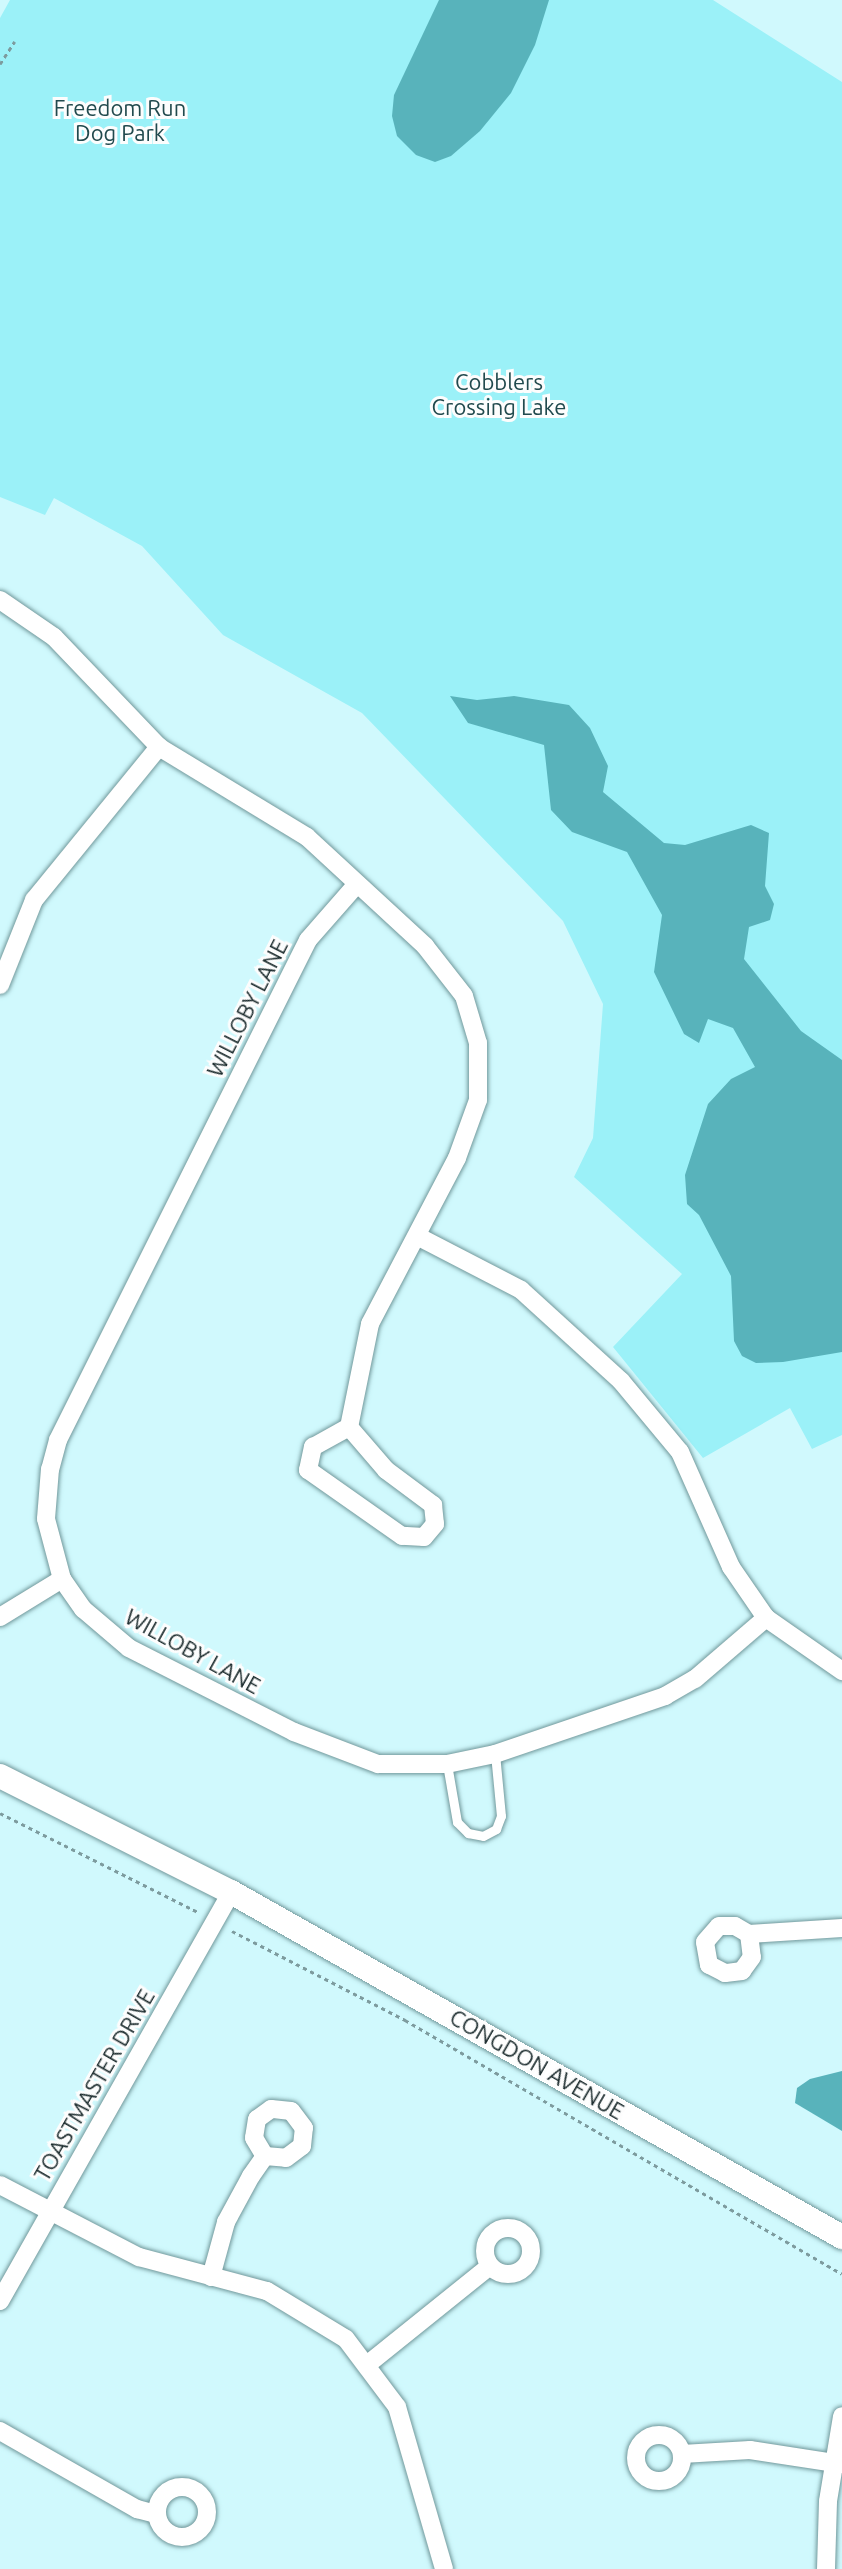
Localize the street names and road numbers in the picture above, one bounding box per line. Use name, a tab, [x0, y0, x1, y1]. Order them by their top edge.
street label: WILLOBY LANE	[201, 935, 293, 1081]
street label: WILLOBY LANE	[121, 1603, 265, 1699]
street label: TOASTMASTER DRIVE	[28, 1984, 160, 2186]
street label: CONGDON AVENUE	[445, 2003, 629, 2125]

